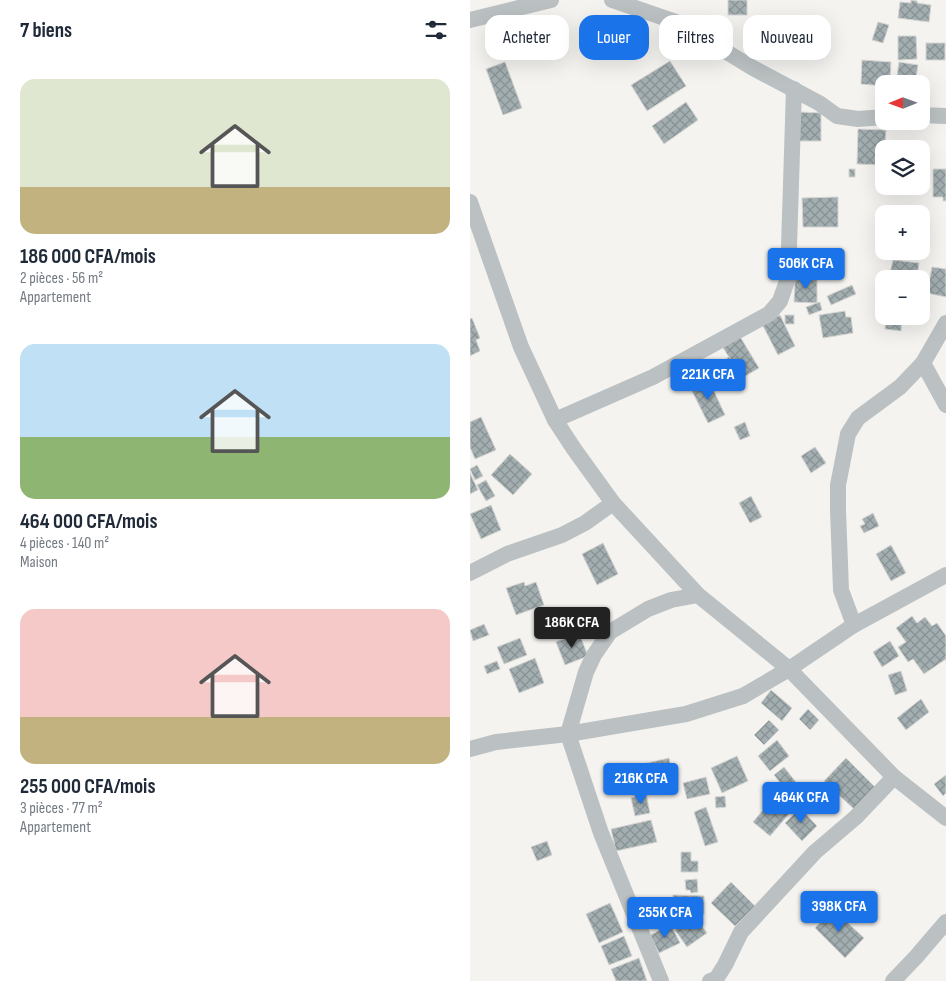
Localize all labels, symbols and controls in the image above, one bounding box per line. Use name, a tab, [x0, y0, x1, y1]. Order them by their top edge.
chip: Acheter	[485, 15, 569, 60]
chip: Louer	[579, 15, 649, 60]
chip: Filtres	[659, 15, 733, 60]
chip: Nouveau	[743, 15, 831, 60]
icon: filters	[422, 16, 450, 44]
text: 7 biens	[20, 18, 72, 43]
north arrow	[875, 75, 930, 130]
map controls	[875, 75, 930, 325]
icon: home	[190, 111, 280, 201]
button: layers	[875, 140, 930, 195]
button: +	[875, 205, 930, 260]
text: 186 000 CFA/mois	[20, 244, 156, 269]
pin: 506K CFA	[754, 248, 858, 290]
text: 506K CFA	[779, 254, 833, 273]
text: 2 pièces · 56 m²	[20, 269, 103, 288]
button: −	[875, 270, 930, 325]
text: Appartement	[20, 288, 91, 307]
pin: 221K CFA	[656, 358, 760, 401]
text: 221K CFA	[682, 365, 734, 384]
icon: home	[190, 376, 280, 466]
text: 464 000 CFA/mois	[20, 509, 157, 534]
text: 4 pièces · 140 m²	[20, 534, 109, 553]
text: Maison	[20, 553, 58, 572]
pin: 186K CFA	[520, 606, 624, 649]
text: 186K CFA	[545, 613, 599, 632]
icon: home	[190, 641, 280, 731]
pin: 216K CFA	[589, 762, 693, 805]
text: 216K CFA	[614, 769, 668, 788]
text: 255 000 CFA/mois	[20, 774, 155, 799]
pin: 464K CFA	[749, 782, 853, 824]
text: 464K CFA	[773, 788, 829, 807]
text: 3 pièces · 77 m²	[20, 799, 103, 818]
text: Appartement	[20, 818, 91, 837]
pin: 398K CFA	[787, 890, 891, 933]
pin: 255K CFA	[613, 896, 717, 939]
text: 398K CFA	[812, 897, 866, 916]
text: 255K CFA	[638, 903, 692, 922]

